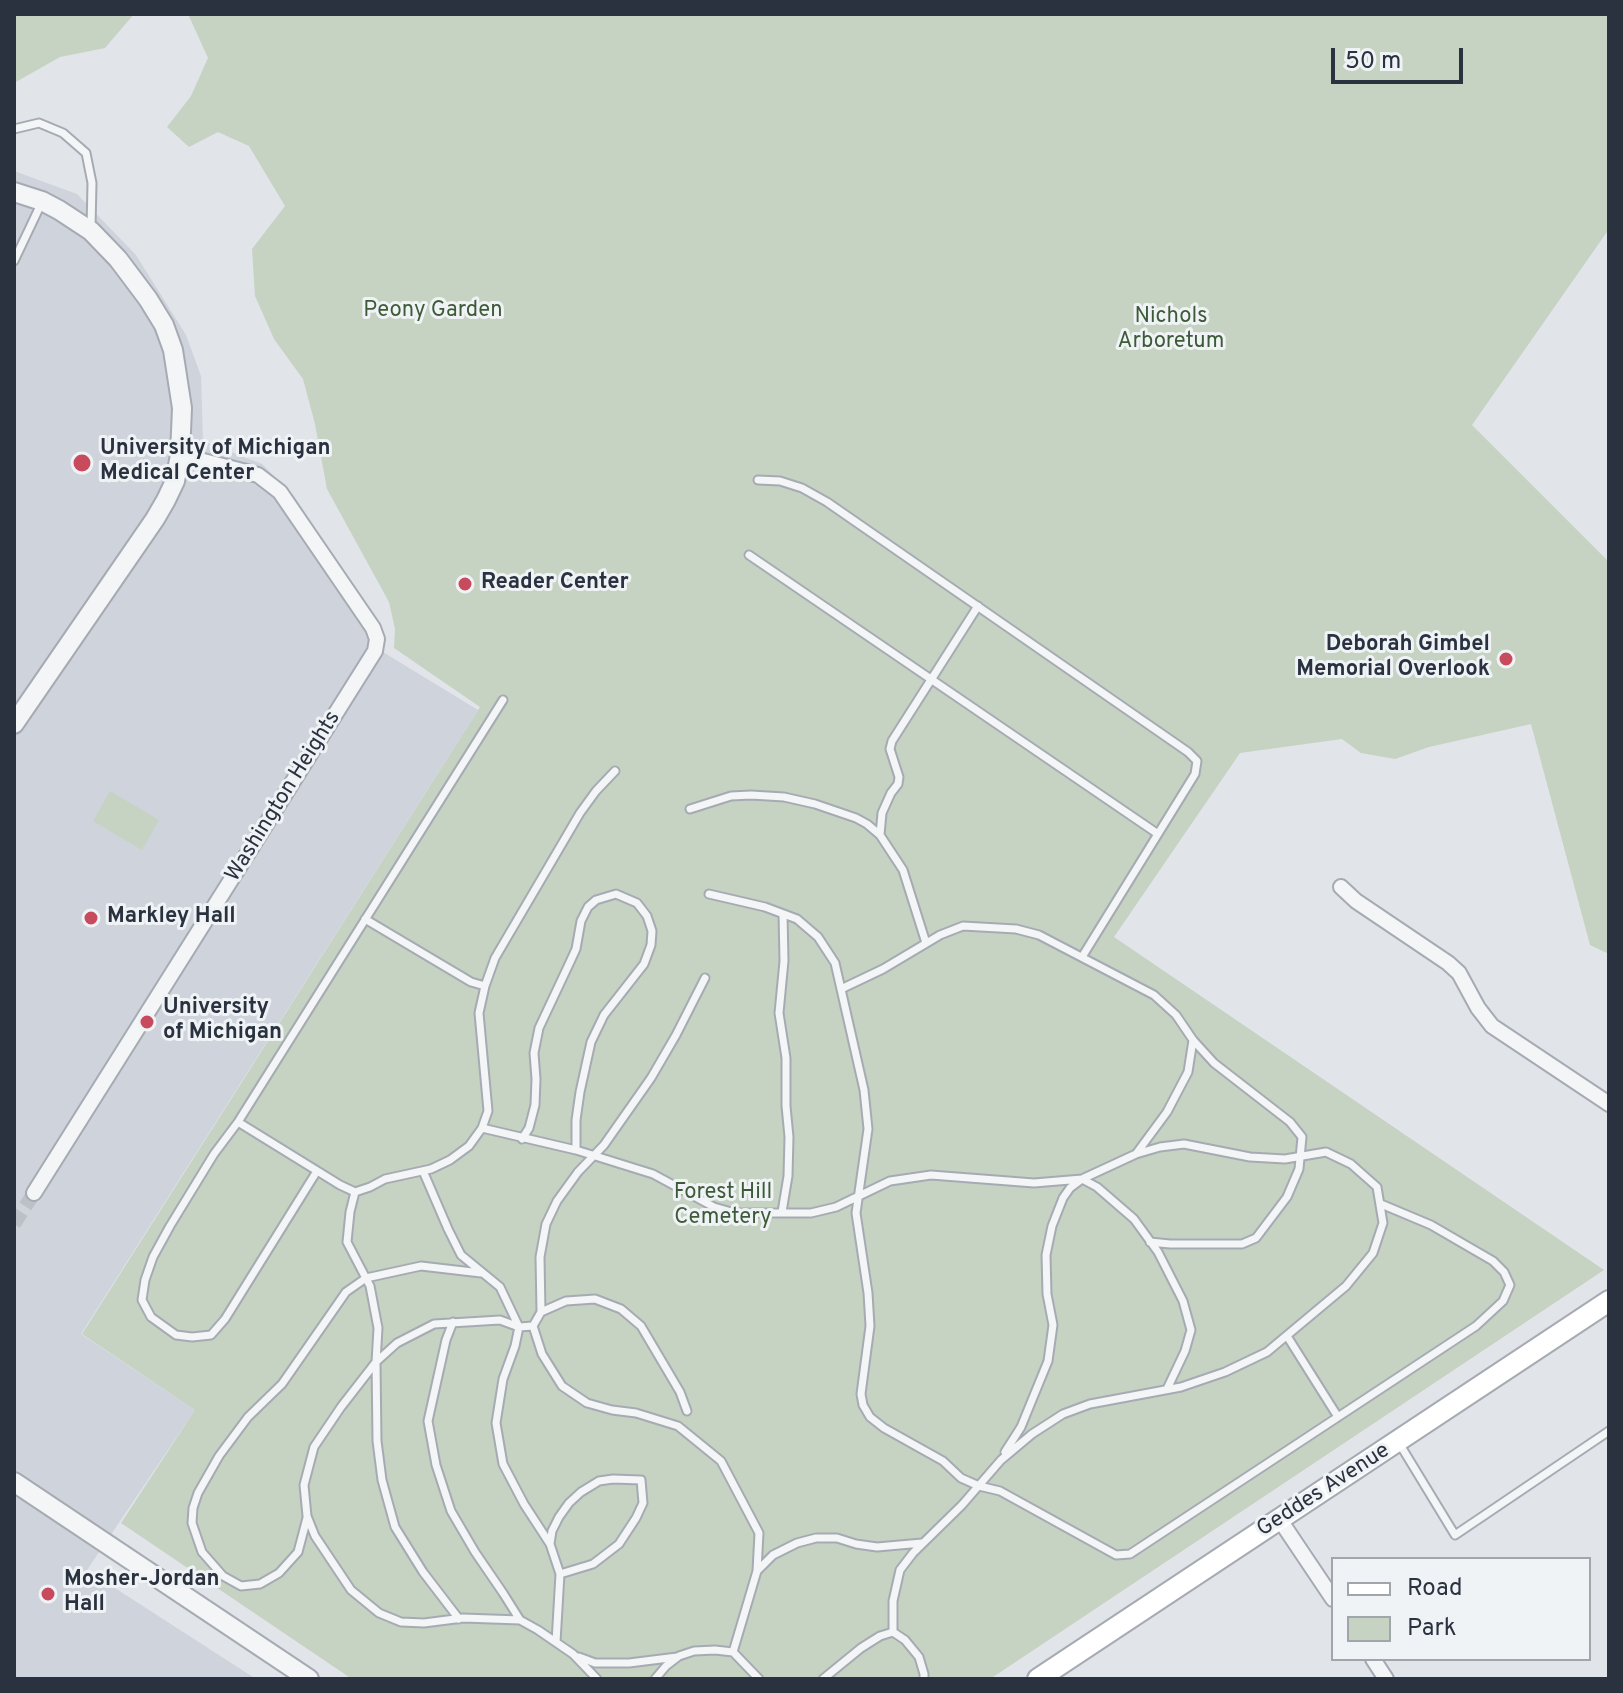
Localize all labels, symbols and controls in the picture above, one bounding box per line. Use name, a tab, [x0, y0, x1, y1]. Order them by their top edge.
scale bar	[1335, 32, 1467, 82]
text: 50 m	[1345, 47, 1401, 77]
park label: Peony Garden	[363, 299, 503, 325]
park label: Nichols Arboretum	[1118, 305, 1224, 356]
place label: University of Michigan Medical Center	[100, 437, 331, 488]
marker: University of Michigan Medical Center	[71, 452, 93, 474]
place label: Reader Center	[481, 571, 629, 597]
marker: Reader Center	[456, 575, 474, 593]
place label: Deborah Gimbel Memorial Overlook	[1296, 633, 1490, 684]
marker: Deborah Gimbel Memorial Overlook	[1497, 650, 1515, 668]
street label: Washington Heights	[221, 707, 347, 887]
place label: Markley Hall	[107, 905, 236, 931]
marker: Markley Hall	[82, 909, 100, 927]
place label: University of Michigan	[163, 996, 282, 1048]
marker: University of Michigan	[138, 1013, 156, 1031]
park label: Forest Hill Cemetery	[674, 1181, 772, 1232]
street label: Geddes Avenue	[1253, 1438, 1395, 1544]
legend	[1331, 1557, 1591, 1661]
place label: Mosher-Jordan Hall	[64, 1568, 220, 1620]
text: Road	[1407, 1574, 1463, 1604]
marker: Mosher-Jordan Hall	[39, 1585, 57, 1603]
text: Park	[1407, 1614, 1457, 1644]

